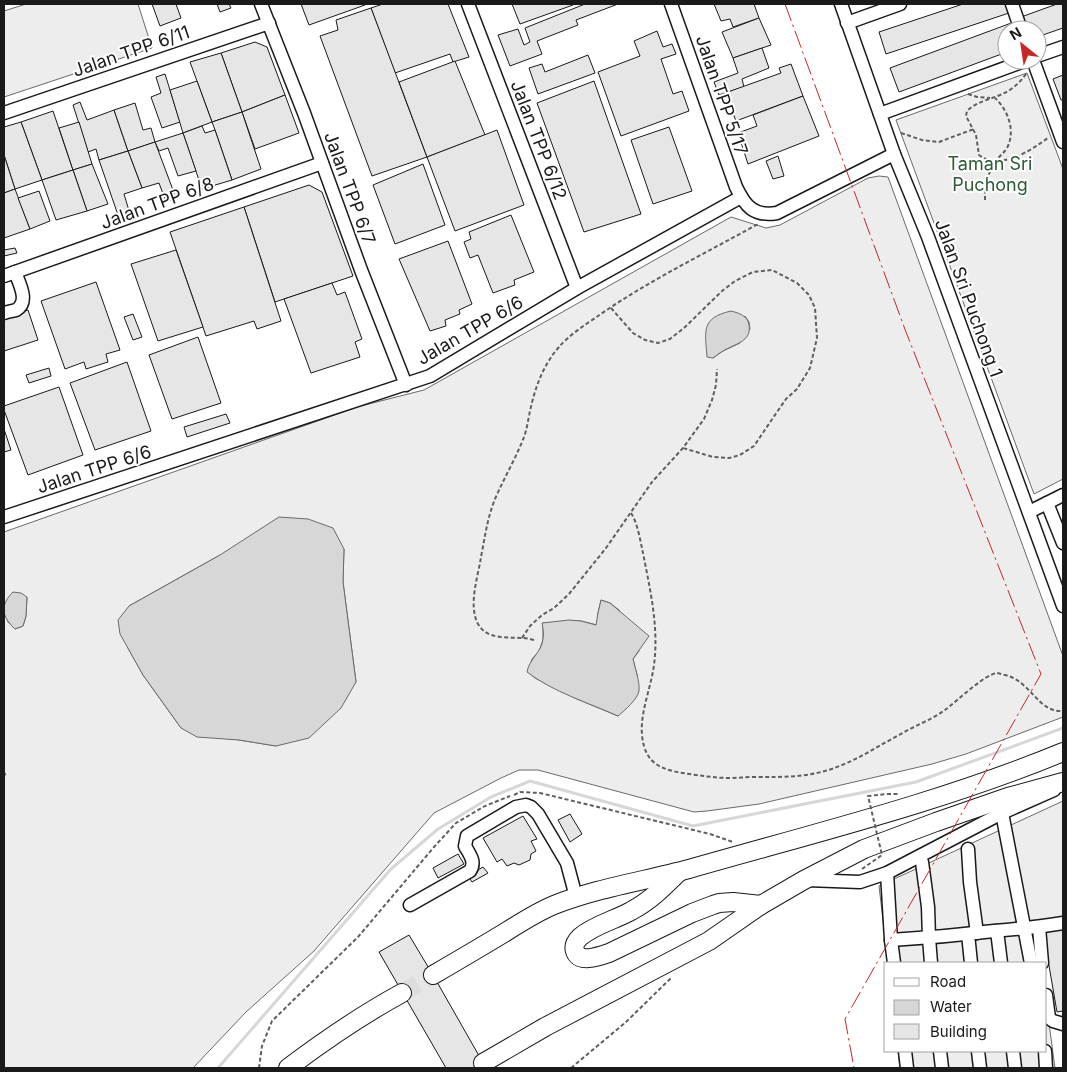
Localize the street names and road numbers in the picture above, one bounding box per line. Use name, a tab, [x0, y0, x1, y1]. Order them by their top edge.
street label: Jalan TPP 6/11	[70, 21, 192, 81]
street label: Jalan TPP 5/17	[692, 32, 752, 158]
street label: Jalan TPP 6/12	[507, 77, 571, 203]
street label: Jalan TPP 6/7	[320, 129, 380, 247]
street label: Jalan TPP 6/8	[97, 173, 217, 233]
street label: Jalan Sri Puchong 1	[931, 216, 1007, 380]
street label: Jalan TPP 6/6	[413, 291, 527, 369]
street label: Jalan TPP 6/6	[34, 441, 154, 497]

